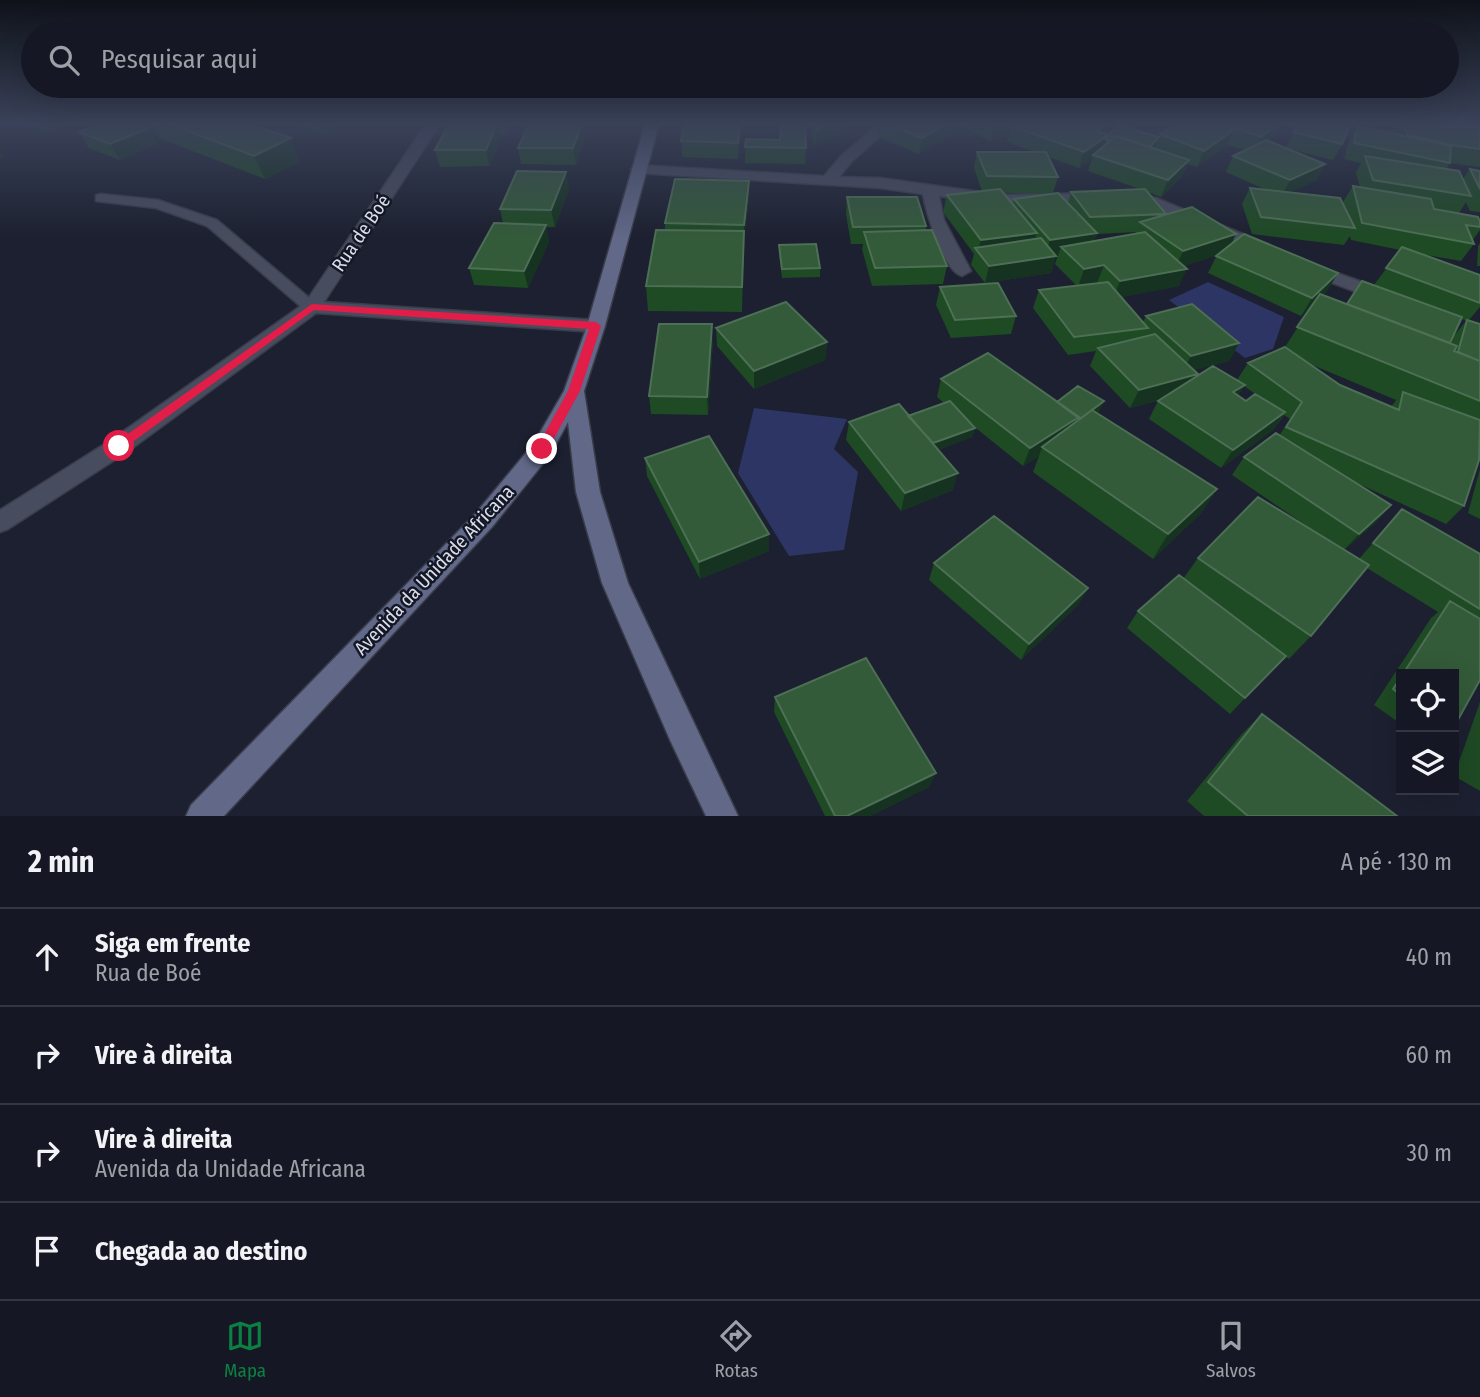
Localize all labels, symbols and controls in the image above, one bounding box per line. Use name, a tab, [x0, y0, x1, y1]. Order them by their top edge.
search box	[21, 21, 1459, 98]
icon: search	[45, 41, 83, 79]
text: Pesquisar aqui	[101, 44, 258, 75]
street label: Rua de Boé	[327, 190, 395, 276]
route start	[103, 430, 134, 461]
route end	[526, 433, 557, 464]
street label: Avenida da Unidade Africana	[349, 480, 519, 660]
map controls	[1396, 669, 1459, 795]
button: locate	[1396, 669, 1459, 732]
button: layers	[1396, 732, 1459, 795]
text: 2 min	[28, 844, 95, 880]
text: A pé · 130 m	[1341, 848, 1452, 876]
text: Siga em frente	[95, 928, 250, 959]
icon: ahead	[28, 938, 66, 976]
text: 40 m	[1406, 943, 1452, 971]
text: Rua de Boé	[95, 959, 201, 987]
icon: right	[28, 1036, 66, 1074]
text: Vire à direita	[95, 1040, 233, 1071]
text: 60 m	[1406, 1041, 1452, 1069]
text: Vire à direita	[95, 1124, 233, 1155]
icon: right	[28, 1134, 66, 1172]
text: 30 m	[1407, 1139, 1452, 1167]
text: Avenida da Unidade Africana	[95, 1155, 366, 1183]
icon: arrive	[28, 1232, 66, 1270]
text: Chegada ao destino	[95, 1236, 307, 1267]
tab: Mapa	[224, 1317, 266, 1382]
tab: Rotas	[714, 1317, 758, 1382]
tab: Salvos	[1206, 1317, 1256, 1382]

